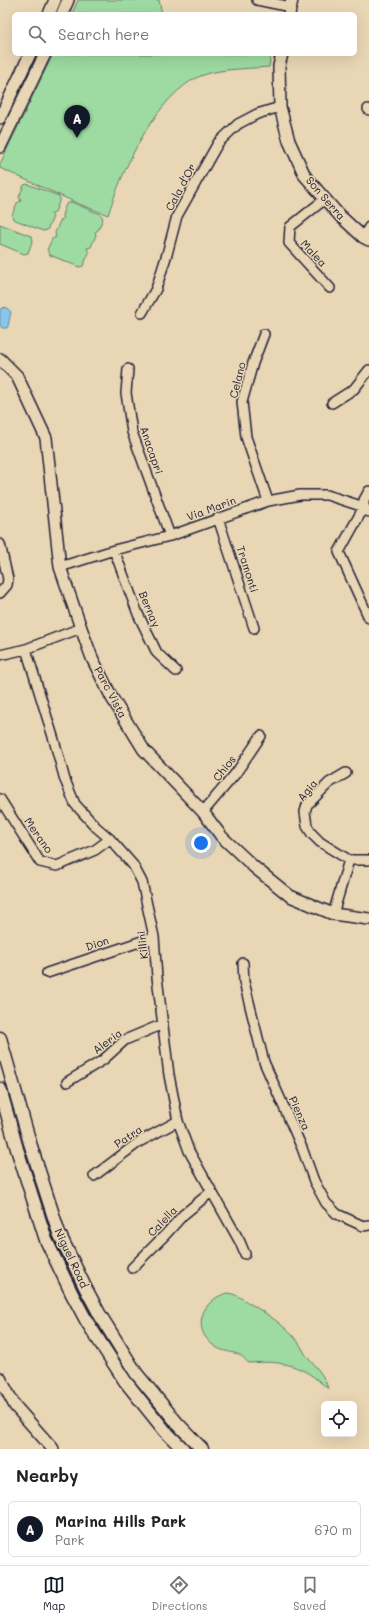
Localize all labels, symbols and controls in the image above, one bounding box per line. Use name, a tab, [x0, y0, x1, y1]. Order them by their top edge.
search box	[12, 12, 357, 56]
icon: search	[26, 23, 48, 45]
text: Search here	[58, 24, 149, 44]
pin: A	[64, 105, 90, 138]
street label: Cala d'Or	[161, 161, 199, 213]
street label: Son Serra	[303, 173, 349, 223]
street label: Malea	[298, 236, 331, 270]
street label: Celano	[225, 360, 249, 400]
street label: Anacapri	[137, 424, 167, 476]
street label: Via Marin	[184, 492, 238, 524]
street label: Tramonti	[233, 544, 263, 594]
street label: Bernay	[136, 589, 164, 630]
street label: Parc Vista	[91, 664, 131, 721]
street label: Chios	[209, 752, 239, 784]
street label: Agia	[293, 776, 321, 804]
street label: Merano	[21, 814, 57, 856]
your location	[191, 833, 211, 853]
street label: Killini	[133, 930, 151, 960]
street label: Dion	[83, 932, 111, 954]
street label: Aleria	[89, 1025, 125, 1057]
street label: Pienza	[286, 1094, 314, 1133]
street label: Patra	[111, 1121, 145, 1151]
street label: Calella	[144, 1203, 180, 1239]
street label: Niguel Road	[52, 1226, 92, 1290]
map controls	[321, 1401, 357, 1437]
button: locate	[321, 1401, 357, 1437]
text: Nearby	[16, 1464, 78, 1486]
text: Marina Hills Park	[55, 1511, 186, 1531]
text: A	[25, 1521, 35, 1538]
text: 670 m	[314, 1521, 352, 1538]
text: Park	[55, 1531, 84, 1548]
tab: Map	[43, 1574, 65, 1613]
tab: Directions	[151, 1574, 207, 1613]
tab: Saved	[293, 1574, 326, 1613]

